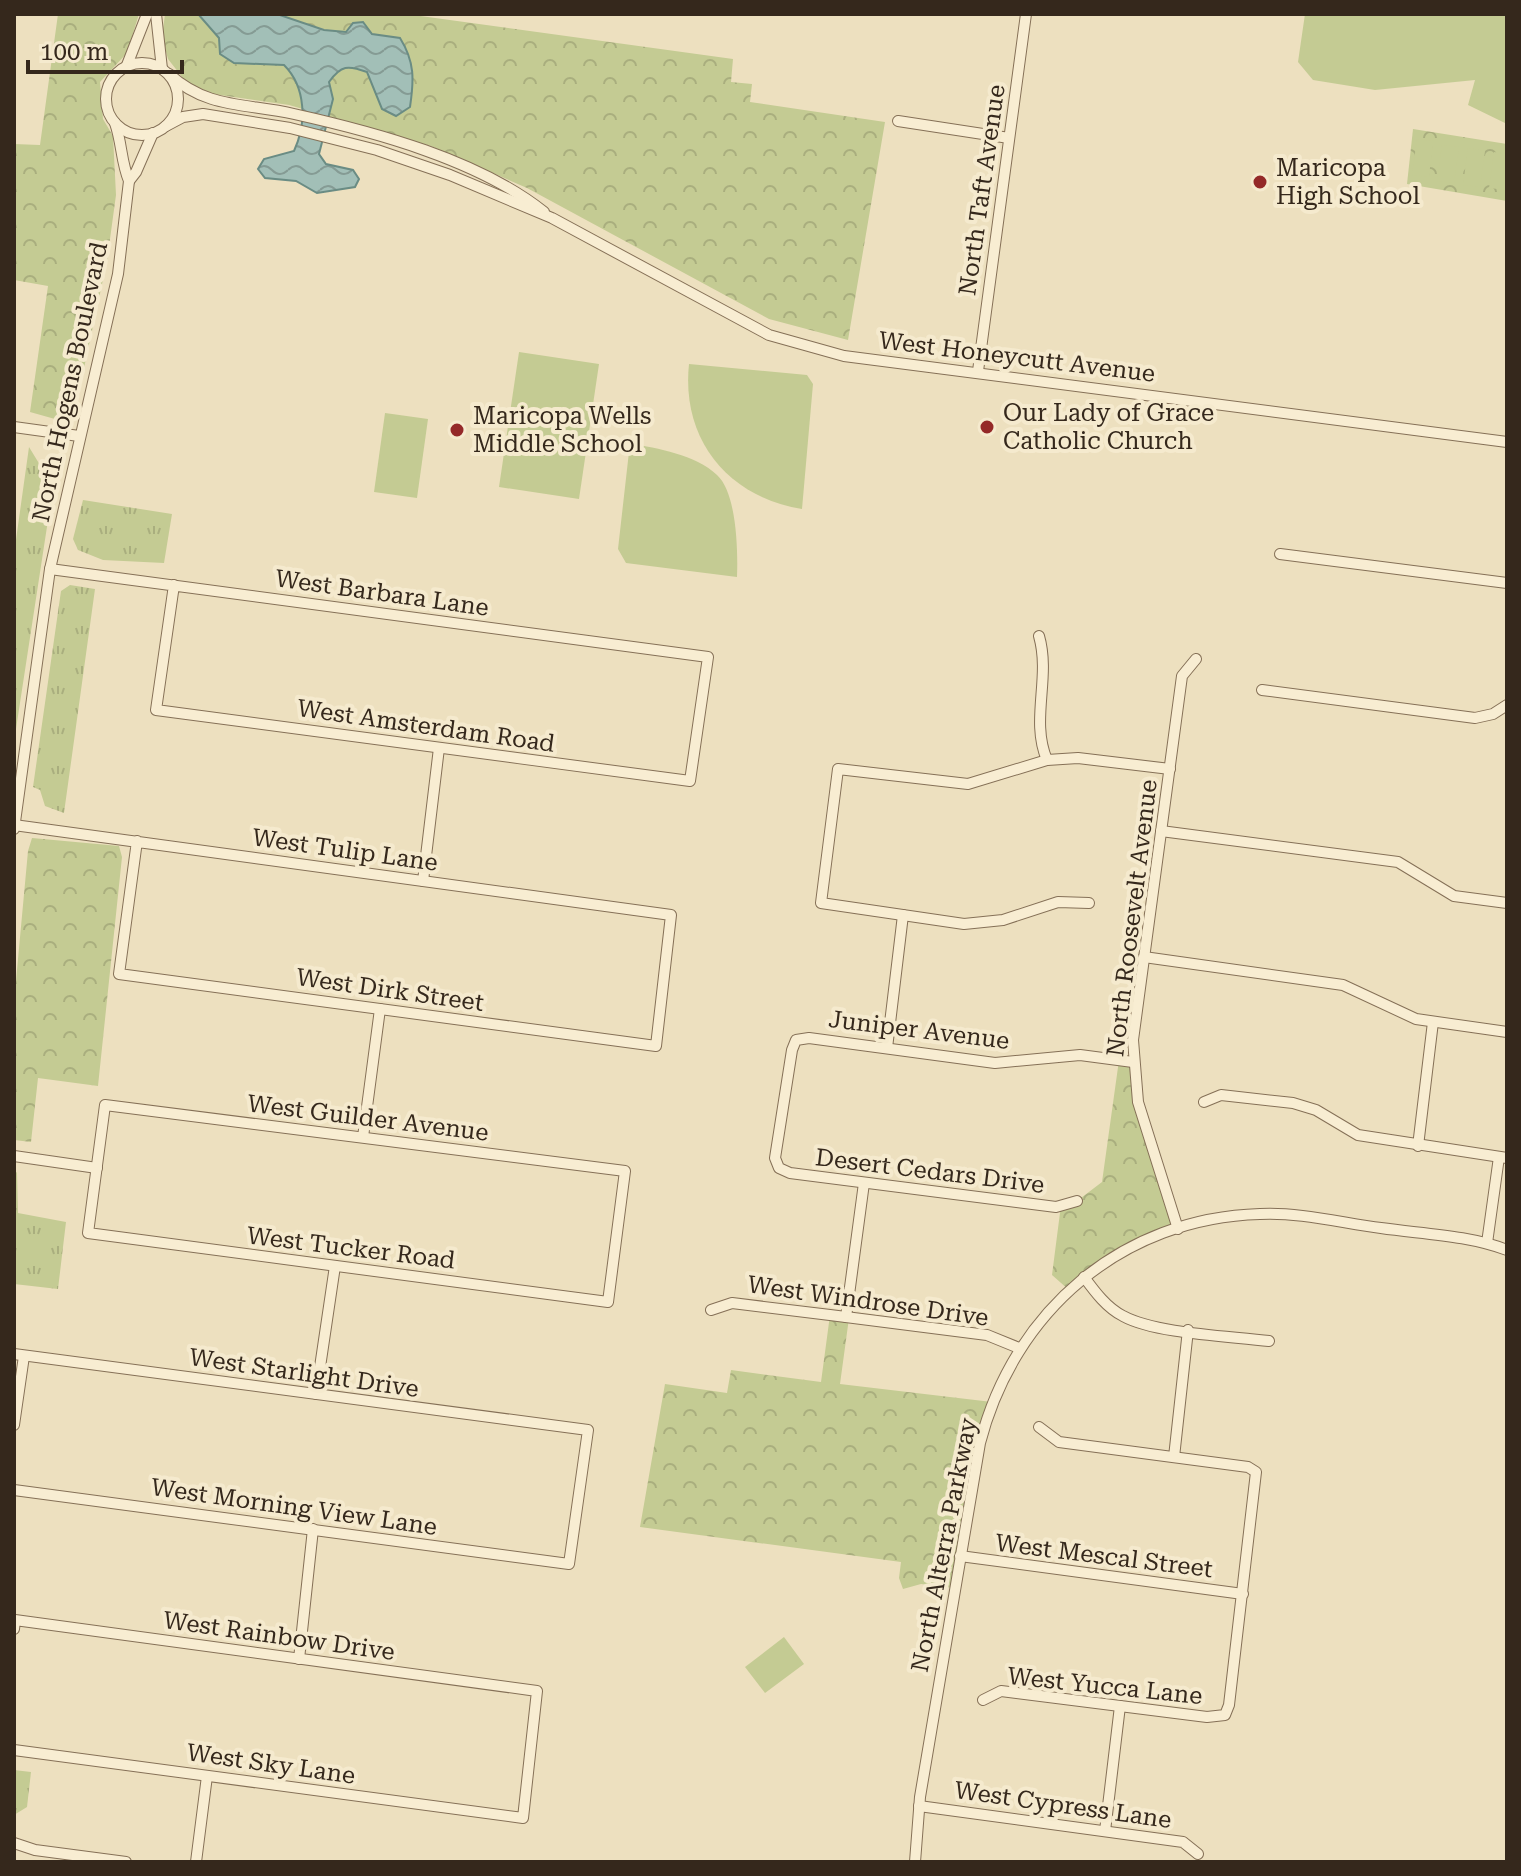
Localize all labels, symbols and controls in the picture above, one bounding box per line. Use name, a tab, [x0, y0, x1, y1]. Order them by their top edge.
scale bar	[28, 24, 182, 74]
text: 100 m	[40, 38, 108, 66]
street label: North Taft Avenue	[953, 83, 1011, 297]
place label: Maricopa High School	[1276, 154, 1420, 210]
marker: Maricopa High School	[1251, 173, 1269, 191]
street label: North Hogens Boulevard	[27, 239, 113, 525]
street label: West Honeycutt Avenue	[877, 326, 1157, 388]
place label: Our Lady of Grace Catholic Church	[1003, 399, 1214, 455]
place label: Maricopa Wells Middle School	[473, 402, 651, 458]
marker: Our Lady of Grace Catholic Church	[978, 418, 996, 436]
marker: Maricopa Wells Middle School	[448, 421, 466, 439]
street label: West Barbara Lane	[273, 564, 491, 622]
street label: West Amsterdam Road	[295, 694, 557, 758]
street label: North Roosevelt Avenue	[1101, 778, 1163, 1058]
street label: West Tulip Lane	[250, 823, 440, 877]
street label: West Dirk Street	[294, 963, 486, 1017]
street label: Juniper Avenue	[827, 1005, 1011, 1055]
street label: West Guilder Avenue	[246, 1089, 490, 1147]
street label: Desert Cedars Drive	[814, 1143, 1046, 1199]
street label: West Tucker Road	[245, 1221, 457, 1275]
street label: West Windrose Drive	[746, 1270, 990, 1332]
street label: West Starlight Drive	[187, 1343, 421, 1403]
street label: North Alterra Parkway	[906, 1415, 983, 1674]
street label: West Morning View Lane	[149, 1473, 439, 1541]
street label: West Mescal Street	[994, 1529, 1214, 1583]
street label: West Rainbow Drive	[161, 1606, 397, 1666]
street label: West Yucca Lane	[1006, 1662, 1204, 1710]
street label: West Sky Lane	[185, 1738, 357, 1790]
street label: West Cypress Lane	[953, 1776, 1173, 1834]

